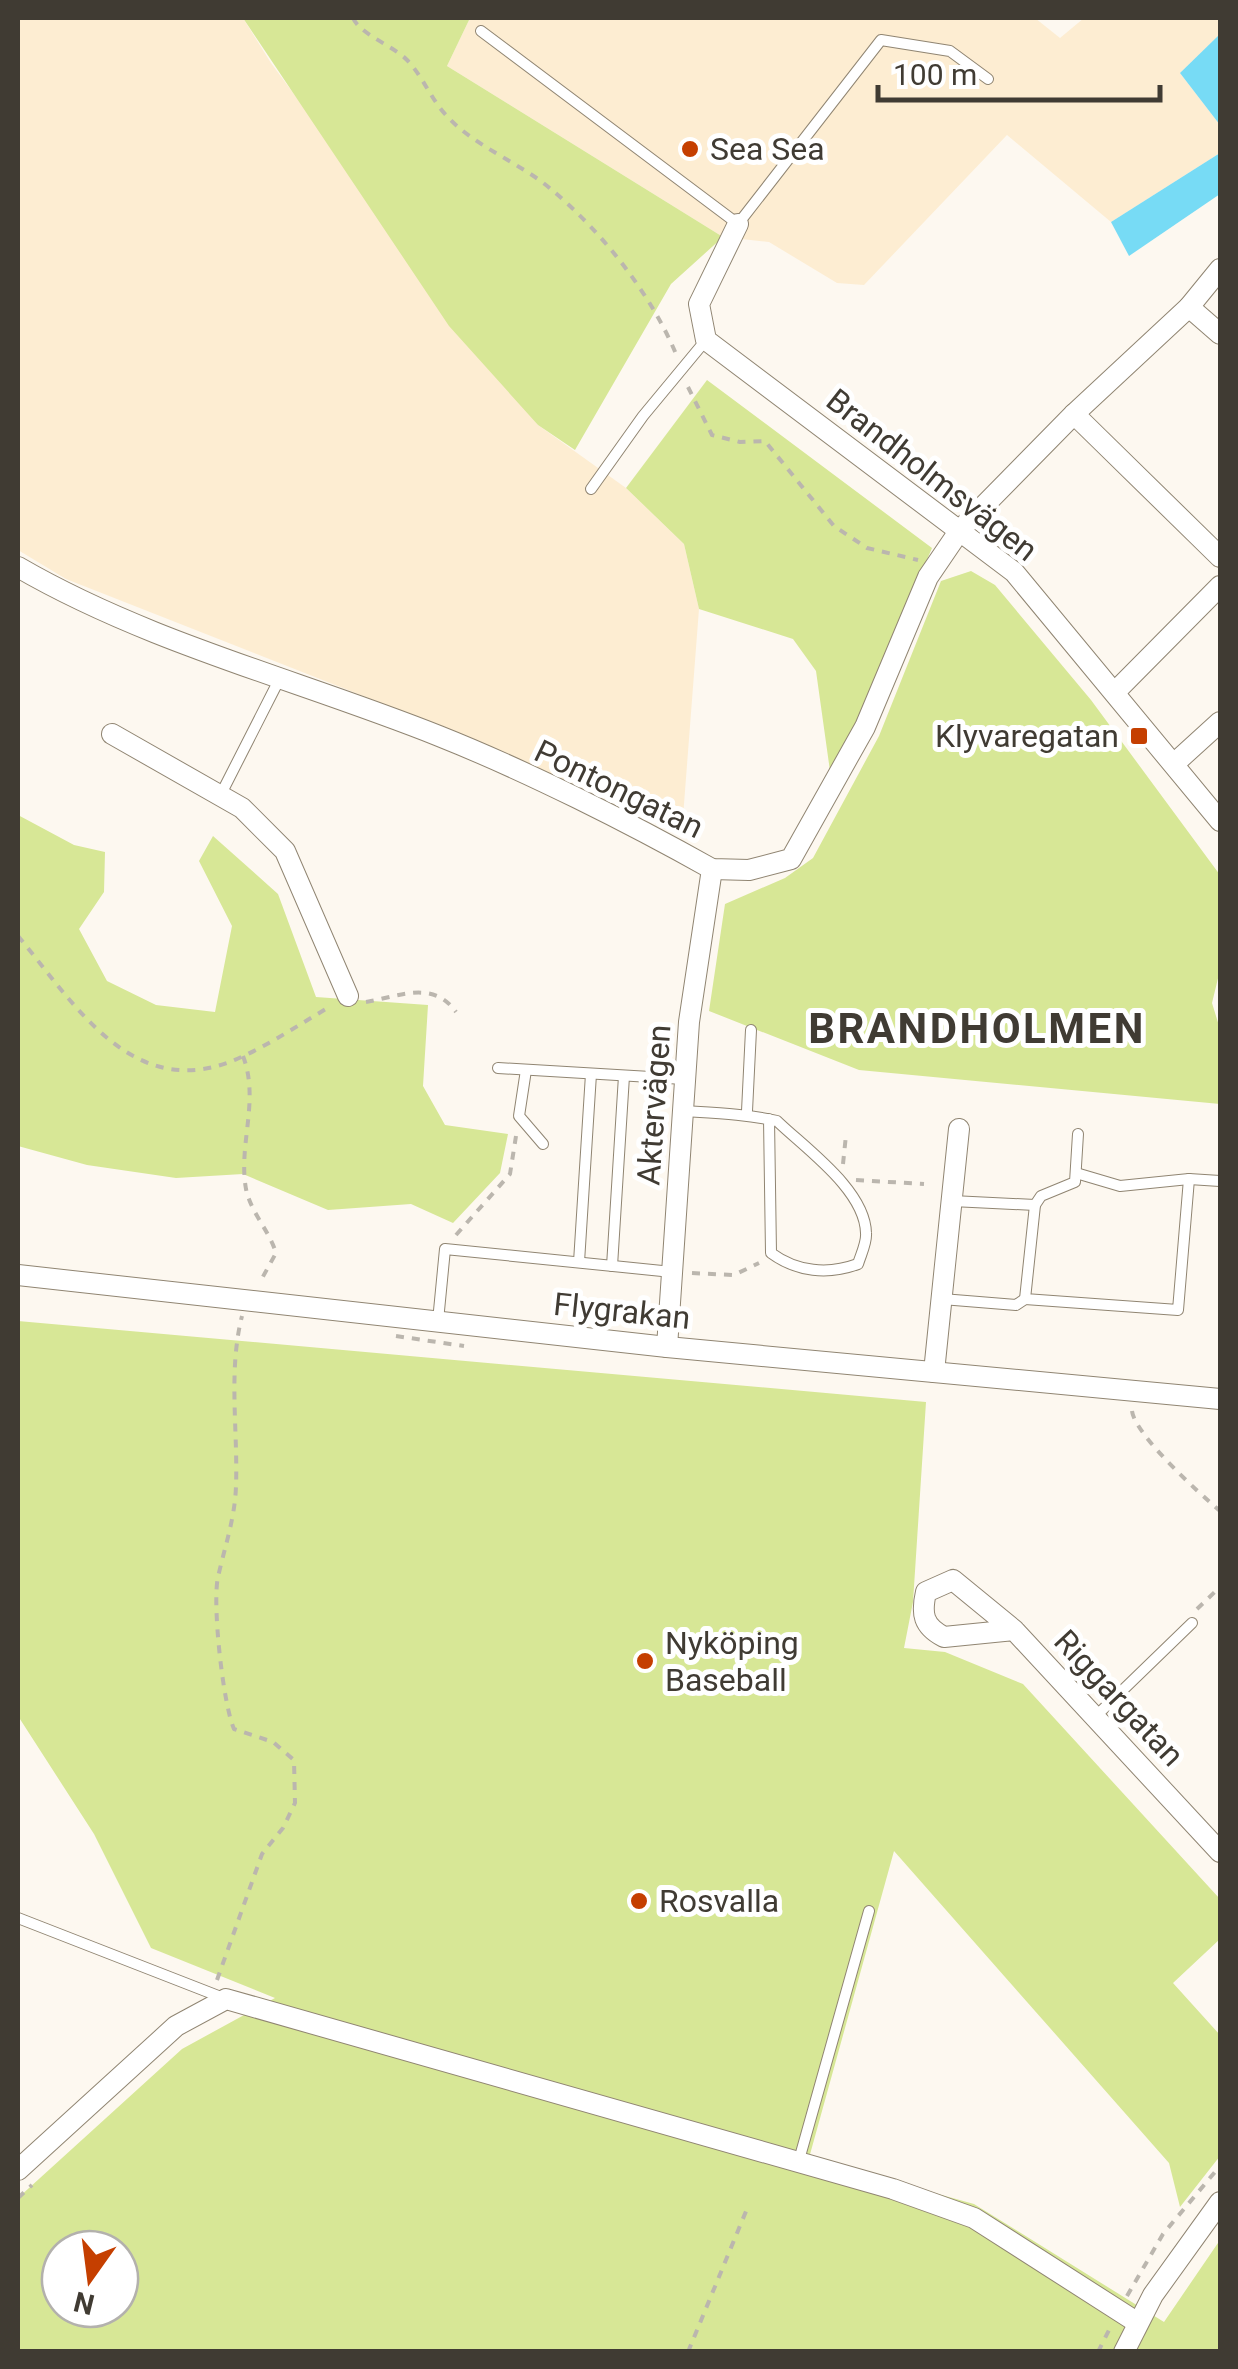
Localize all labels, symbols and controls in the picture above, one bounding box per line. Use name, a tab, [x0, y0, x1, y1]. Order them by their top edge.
scale bar	[878, 40, 1160, 102]
text: 100 m	[893, 57, 977, 92]
place label: Sea Sea	[710, 130, 825, 168]
marker: Sea Sea	[679, 138, 701, 160]
street label: Brandholmsvägen	[819, 381, 1045, 569]
place label: Klyvaregatan	[935, 717, 1119, 755]
marker: Klyvaregatan	[1128, 725, 1150, 747]
street label: Pontongatan	[528, 732, 710, 846]
district label: BRANDHOLMEN	[808, 1004, 1146, 1053]
street label: Aktervägen	[629, 1023, 679, 1187]
street label: Flygrakan	[552, 1285, 692, 1337]
street label: Riggargatan	[1046, 1622, 1192, 1774]
place label: Nyköping Baseball	[665, 1624, 799, 1699]
marker: Nyköping Baseball	[634, 1650, 656, 1672]
place label: Rosvalla	[659, 1882, 779, 1920]
marker: Rosvalla	[628, 1890, 650, 1912]
north arrow	[40, 2229, 140, 2329]
text: N	[70, 2284, 98, 2321]

